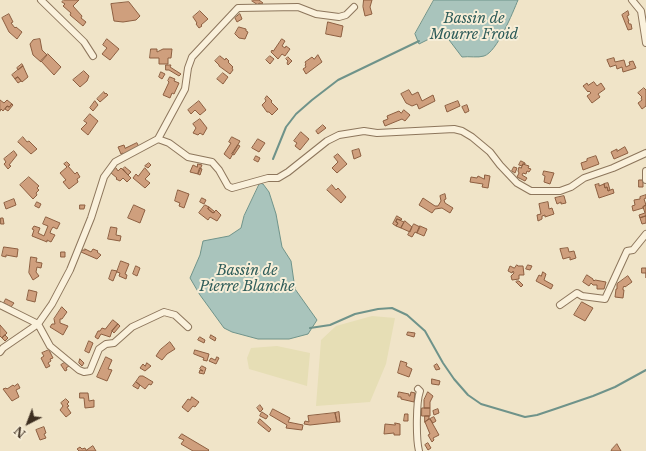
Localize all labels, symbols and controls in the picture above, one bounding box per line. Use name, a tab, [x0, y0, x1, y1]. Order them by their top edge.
water label: Bassin de Mourre Froid	[430, 11, 518, 44]
water label: Bassin de Pierre Blanche	[199, 263, 295, 296]
north arrow	[8, 403, 48, 443]
text: N	[11, 423, 28, 441]

